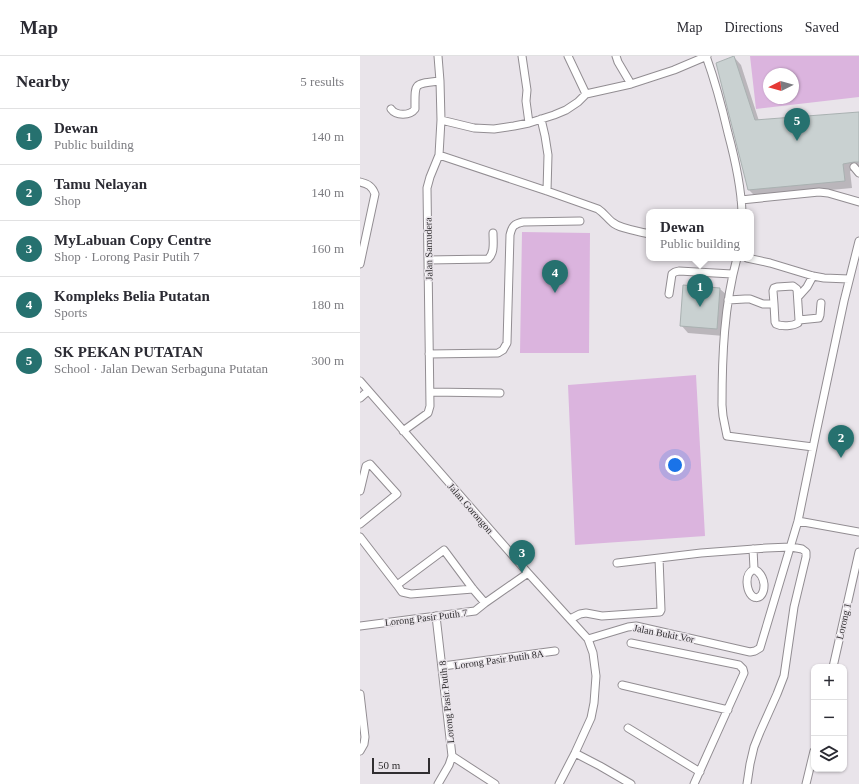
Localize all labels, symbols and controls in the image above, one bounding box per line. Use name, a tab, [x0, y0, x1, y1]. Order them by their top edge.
text: Map	[20, 17, 58, 38]
text: Map	[677, 20, 702, 35]
text: Directions	[724, 20, 783, 35]
text: Saved	[805, 20, 839, 35]
north arrow	[763, 68, 799, 104]
text: Nearby	[16, 72, 70, 91]
text: 5 results	[300, 74, 344, 89]
pin: 5	[784, 108, 810, 141]
text: Dewan	[54, 120, 98, 136]
text: 1	[26, 129, 32, 144]
text: 140 m	[311, 129, 344, 144]
text: Public building	[54, 137, 134, 152]
text: Tamu Nelayan	[54, 176, 147, 192]
text: 2	[26, 185, 32, 200]
text: 140 m	[311, 185, 344, 200]
text: Shop	[54, 193, 81, 208]
popup	[646, 209, 754, 261]
street label: Jalan Samudera	[422, 217, 435, 281]
text: Dewan	[660, 219, 704, 235]
text: MyLabuan Copy Centre	[54, 232, 211, 248]
text: Public building	[660, 236, 740, 251]
text: 3	[26, 241, 32, 256]
text: 160 m	[311, 241, 344, 256]
text: Shop · Lorong Pasir Putih 7	[54, 249, 200, 264]
pin: 4	[542, 260, 568, 293]
pin: 1	[687, 274, 713, 307]
text: Kompleks Belia Putatan	[54, 288, 210, 304]
text: 4	[26, 297, 32, 312]
text: 180 m	[311, 297, 344, 312]
text: Sports	[54, 305, 87, 320]
text: SK PEKAN PUTATAN	[54, 344, 203, 360]
text: 5	[26, 353, 32, 368]
text: 300 m	[311, 353, 344, 368]
text: School · Jalan Dewan Serbaguna Putatan	[54, 361, 268, 376]
pin: 2	[828, 425, 854, 458]
your location	[665, 455, 685, 475]
street label: Jalan Gorongon	[446, 481, 496, 536]
pin: 3	[509, 540, 535, 573]
street label: Lorong 1	[834, 602, 853, 640]
street label: Lorong Pasir Putih 7	[384, 607, 468, 628]
street label: Jalan Bukit Vor	[632, 622, 696, 645]
street label: Lorong Pasir Putih 8A	[454, 648, 545, 671]
street label: Lorong Pasir Putih 8	[437, 660, 456, 744]
map controls	[811, 664, 847, 772]
button: +	[811, 664, 847, 700]
button: −	[811, 700, 847, 736]
button: layers	[811, 736, 847, 772]
scale bar	[372, 756, 430, 775]
text: 50 m	[378, 759, 400, 771]

